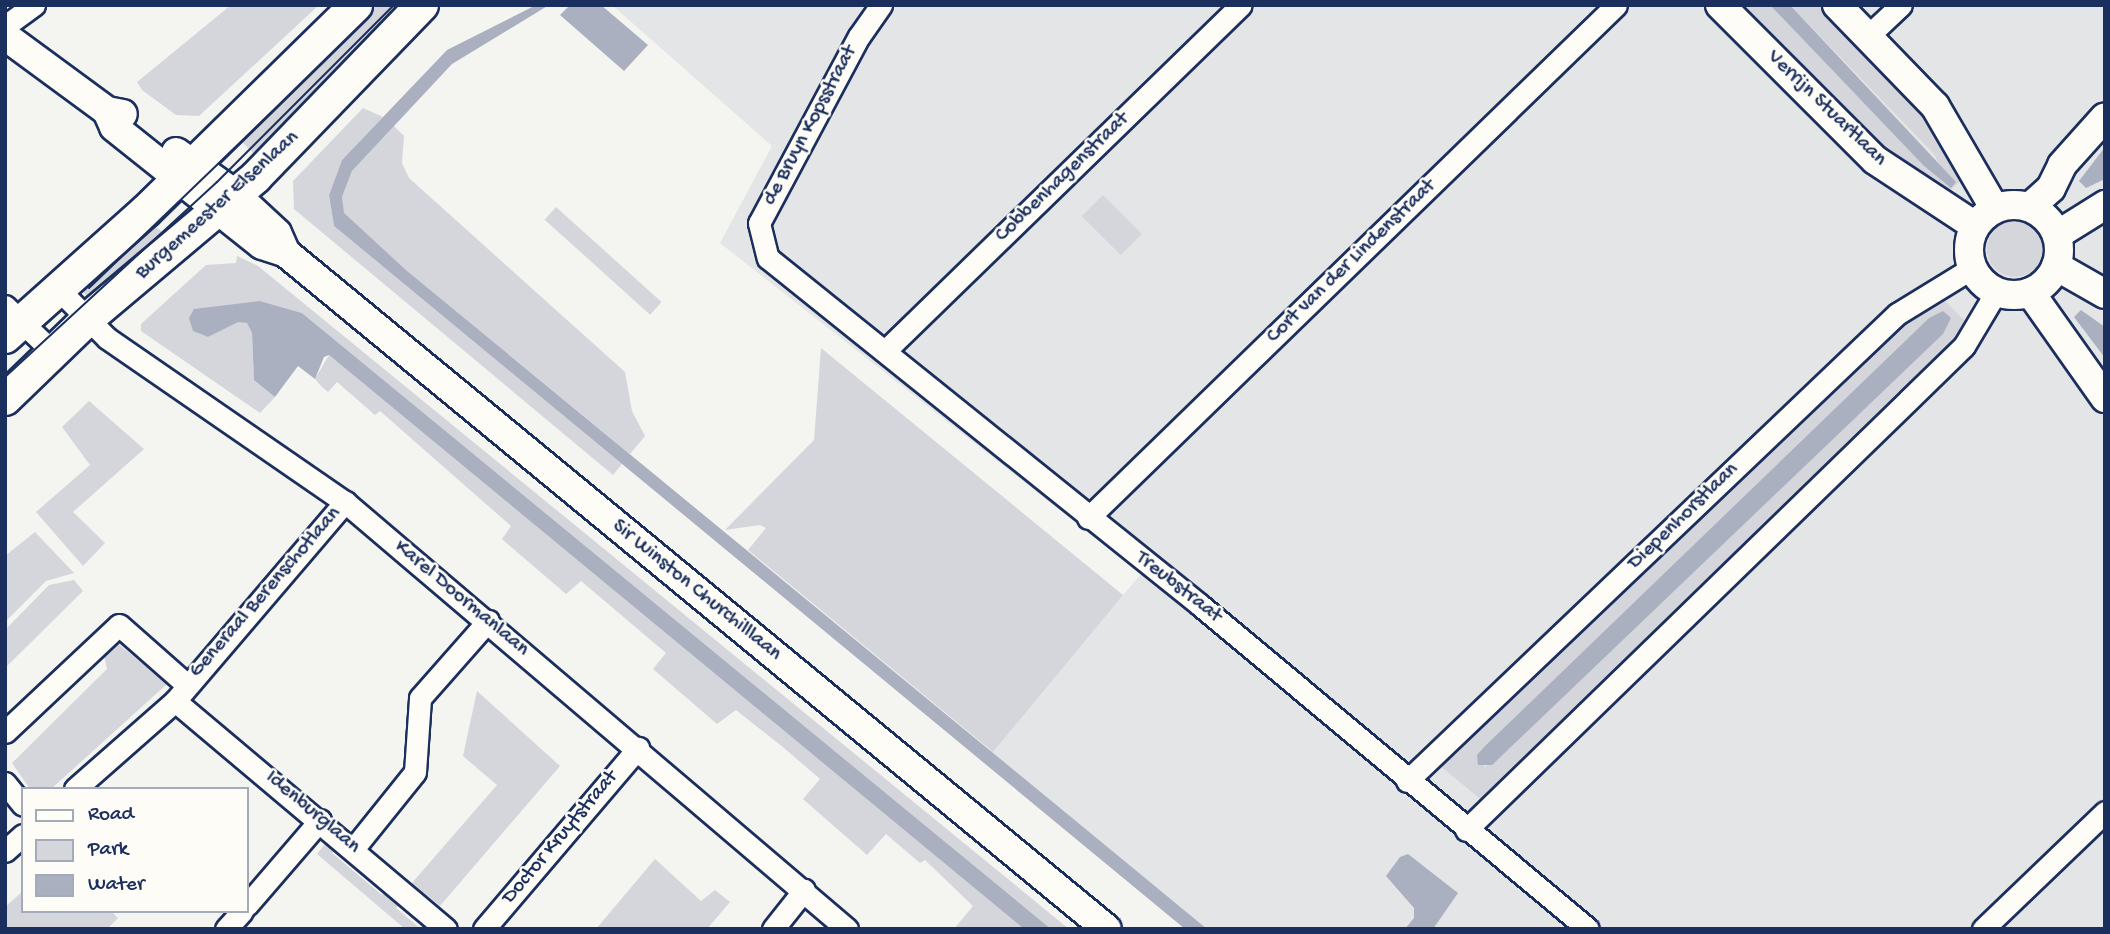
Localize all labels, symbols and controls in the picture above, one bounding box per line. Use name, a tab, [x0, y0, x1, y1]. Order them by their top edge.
street label: de Bruyn Kopsstraat	[758, 42, 864, 210]
street label: Verrijn Stuartlaan	[1761, 45, 1891, 173]
street label: Cobbenhagenstraat	[991, 108, 1135, 248]
street label: Burgemeester Elsenlaan	[131, 126, 305, 286]
street label: Cort van der Lindenstraat	[1262, 175, 1442, 349]
street label: Diepenhorstlaan	[1623, 458, 1745, 576]
street label: Generaal Berenschotlaan	[185, 502, 347, 684]
street label: Sir Winston Churchilllaan	[606, 515, 786, 667]
street label: Karel Doormanlaan	[388, 535, 534, 663]
street label: Treubstraat	[1130, 546, 1226, 630]
street label: Idenburglaan	[259, 766, 365, 860]
street label: Doctor Kruytstraat	[498, 766, 624, 910]
legend	[21, 787, 248, 913]
text: Road	[88, 803, 134, 828]
text: Park	[88, 838, 128, 863]
text: Water	[88, 873, 144, 898]

